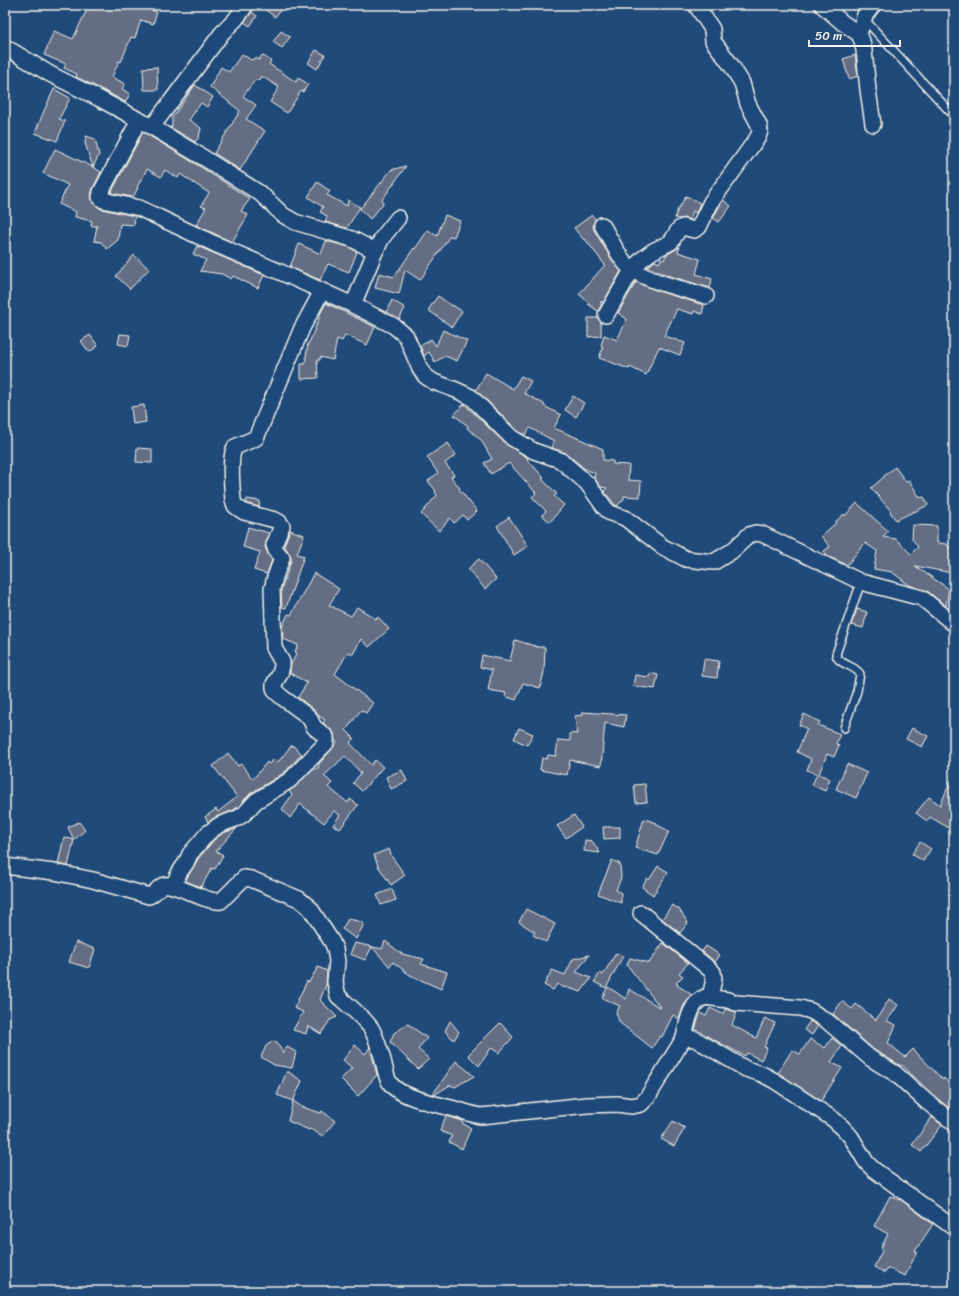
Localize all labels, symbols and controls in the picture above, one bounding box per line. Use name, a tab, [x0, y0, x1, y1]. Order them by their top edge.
scale bar	[809, 22, 900, 48]
text: 50 m	[815, 25, 842, 47]

